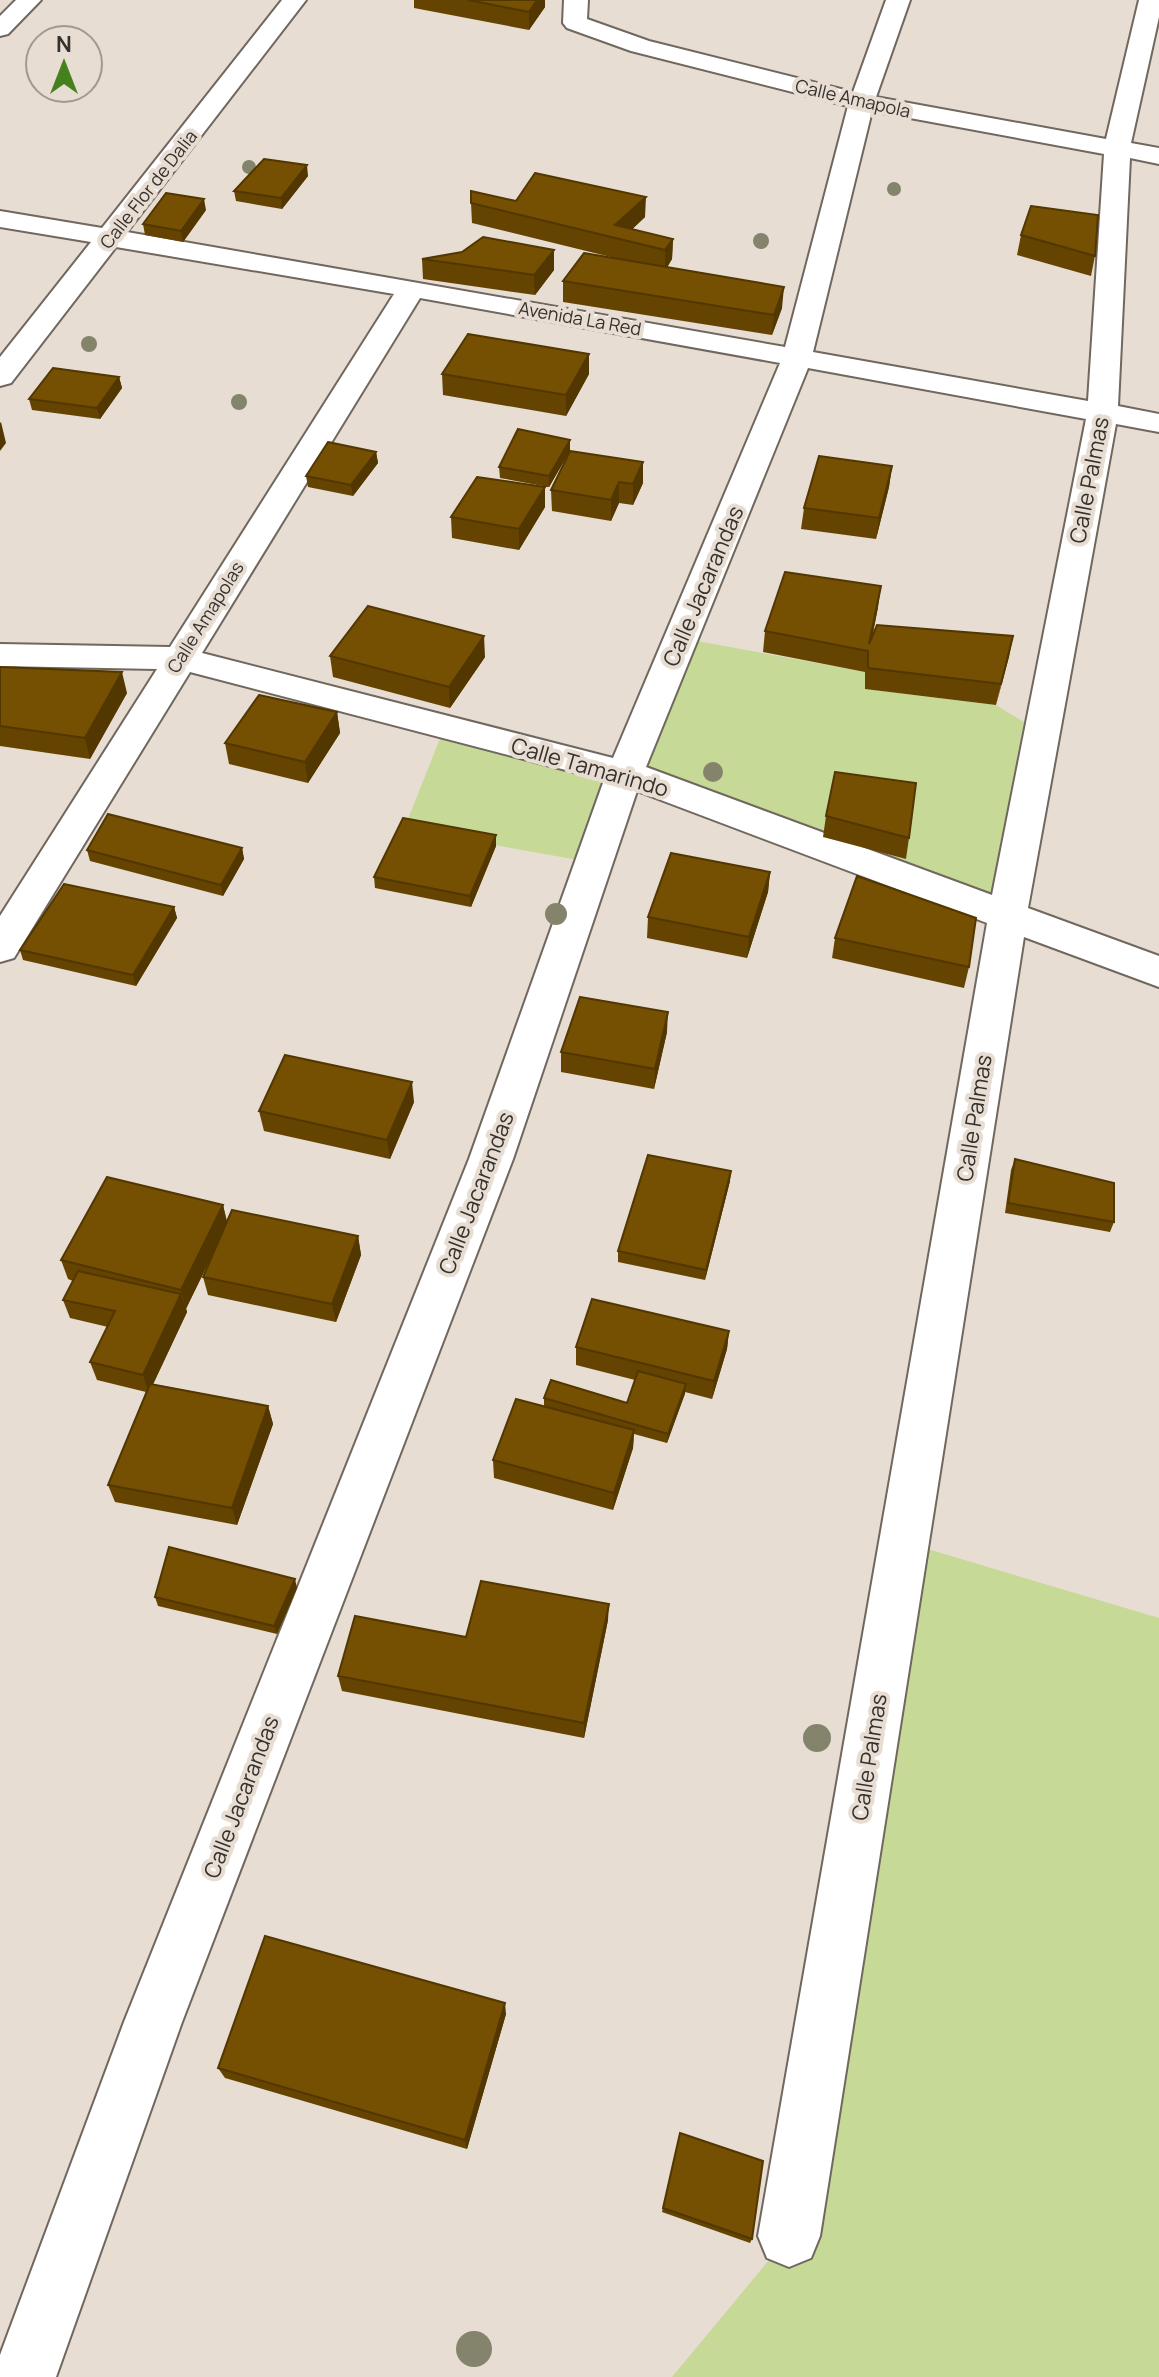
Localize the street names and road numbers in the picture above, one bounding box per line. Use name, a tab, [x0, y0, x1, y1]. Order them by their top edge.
street label: Calle Amapola	[793, 73, 913, 123]
street label: Calle Flor de Dalia	[94, 125, 202, 253]
street label: Avenida La Red	[517, 295, 643, 341]
street label: Calle Palmas	[1062, 414, 1116, 546]
street label: Calle Jacarandas	[656, 501, 750, 671]
street label: Calle Amapolas	[161, 557, 249, 677]
street label: Calle Tamarindo	[508, 730, 672, 804]
street label: Calle Palmas	[949, 1052, 999, 1184]
street label: Calle Jacarandas	[431, 1107, 521, 1279]
street label: Calle Palmas	[844, 1691, 894, 1823]
street label: Calle Jacarandas	[196, 1711, 286, 1883]

